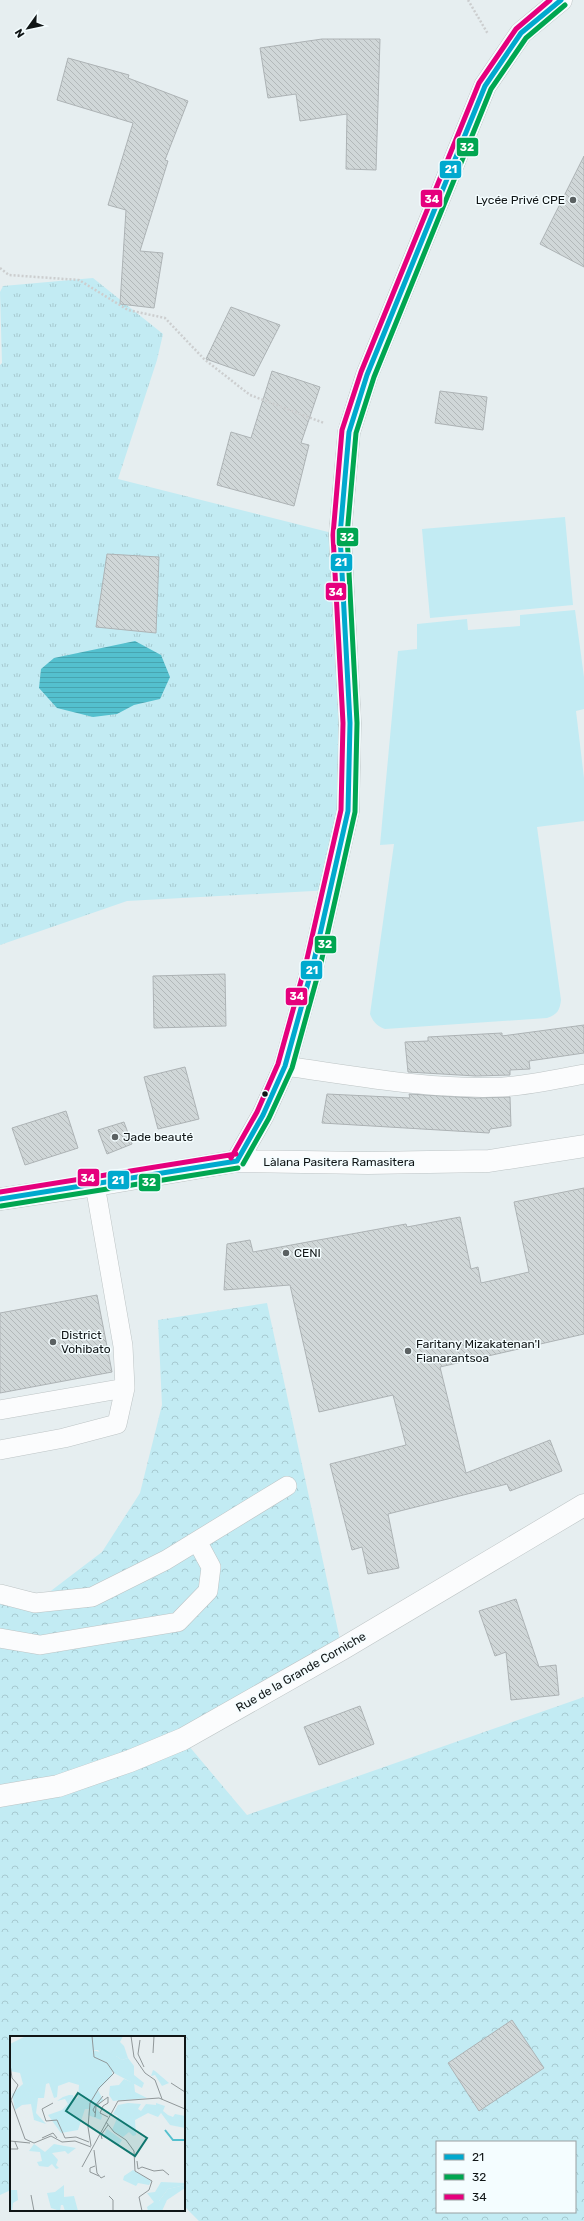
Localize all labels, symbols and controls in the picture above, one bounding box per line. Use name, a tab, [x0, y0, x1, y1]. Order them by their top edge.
north arrow	[8, 8, 48, 48]
text: N	[12, 26, 28, 40]
line badge: 32	[456, 137, 479, 157]
text: 32	[460, 141, 474, 154]
line badge: 21	[439, 160, 462, 179]
text: 21	[445, 163, 457, 176]
line badge: 34	[420, 189, 443, 208]
text: 34	[425, 193, 440, 206]
place label: Lycée Privé CPE	[476, 193, 565, 207]
marker: Lycée Privé CPE	[568, 195, 578, 205]
line badge: 32	[336, 527, 359, 547]
text: 32	[340, 531, 354, 544]
line badge: 21	[330, 553, 353, 572]
text: 21	[335, 556, 347, 569]
line badge: 34	[325, 582, 347, 601]
text: 34	[329, 586, 344, 599]
line badge: 32	[314, 935, 337, 954]
text: 32	[318, 938, 332, 951]
line badge: 21	[300, 960, 323, 980]
text: 21	[306, 964, 318, 977]
line badge: 34	[285, 987, 308, 1006]
text: 34	[290, 990, 305, 1003]
unlabelled marker	[260, 1089, 270, 1099]
place label: Jade beauté	[123, 1130, 193, 1144]
marker: Jade beauté	[110, 1132, 120, 1142]
street label: Làlana Pasitera Ramasitera	[263, 1155, 415, 1169]
line badge: 34	[77, 1168, 100, 1187]
line badge: 21	[107, 1170, 130, 1190]
text: 34	[81, 1172, 96, 1185]
line badge: 32	[138, 1173, 161, 1192]
text: 21	[112, 1174, 124, 1187]
text: 32	[142, 1176, 156, 1189]
place label: CENI	[294, 1246, 321, 1260]
marker: CENI	[281, 1248, 291, 1258]
place label: District Vohibato	[61, 1328, 111, 1356]
marker: District Vohibato	[48, 1337, 58, 1347]
place label: Faritany Mizakatenan'I Fianarantsoa	[416, 1337, 540, 1365]
marker: Faritany Mizakatenan'I Fianarantsoa	[403, 1346, 413, 1356]
street label: Rue de la Grande Corniche	[234, 1629, 369, 1715]
inset map	[10, 2036, 185, 2211]
legend	[436, 2141, 576, 2213]
text: 21	[472, 2150, 484, 2164]
text: 32	[472, 2170, 486, 2184]
text: 34	[472, 2190, 487, 2204]

